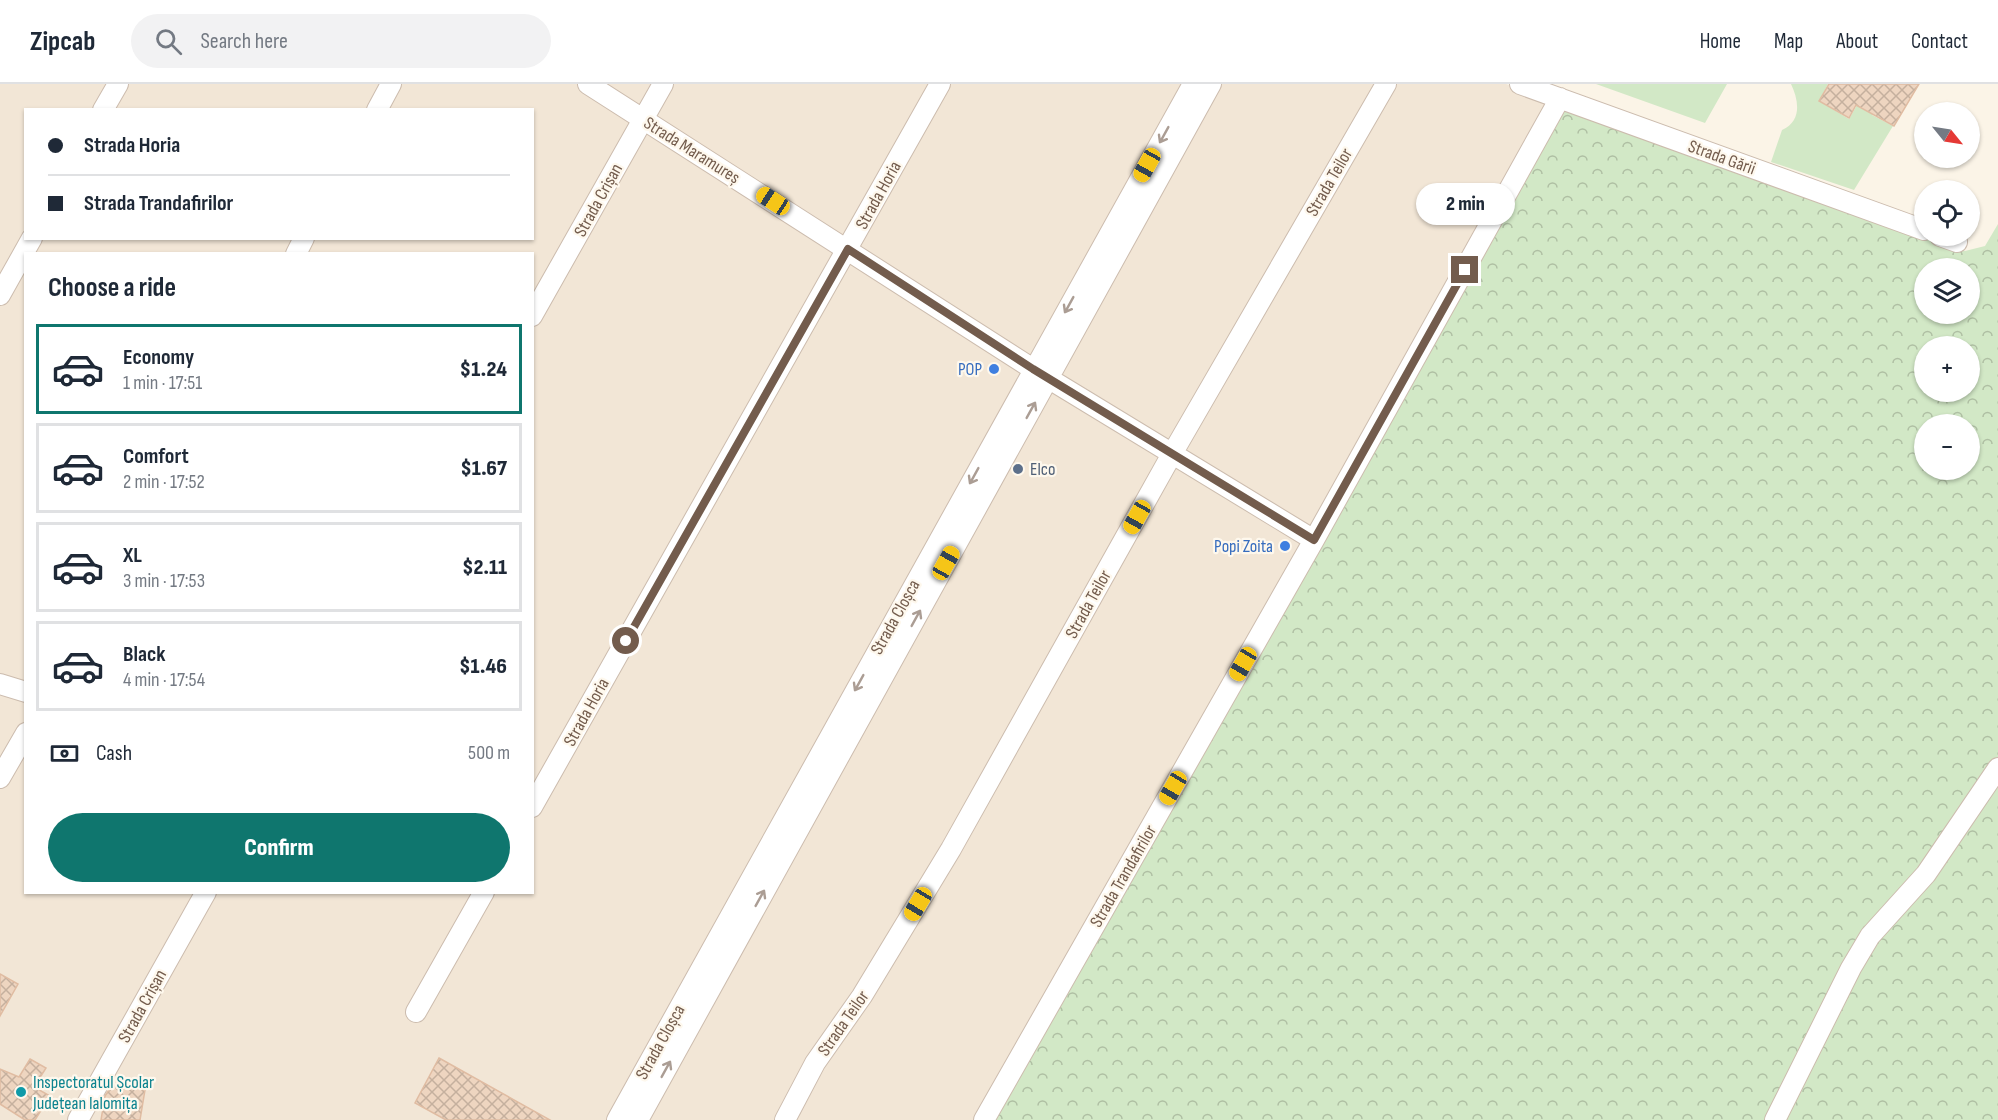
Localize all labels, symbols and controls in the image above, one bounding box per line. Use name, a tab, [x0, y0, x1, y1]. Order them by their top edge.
search box	[131, 14, 551, 68]
text: Zipcab	[30, 25, 95, 58]
icon: search	[152, 25, 185, 58]
text: Search here	[200, 28, 288, 55]
text: Home	[1700, 29, 1741, 54]
text: Map	[1774, 29, 1803, 54]
text: About	[1836, 29, 1878, 54]
text: Contact	[1911, 29, 1968, 54]
north arrow	[1914, 102, 1980, 168]
map controls	[1914, 102, 1980, 480]
street label: Strada Maramureș	[640, 113, 744, 188]
one-way arrow	[1158, 126, 1170, 143]
text: Strada Horia	[84, 132, 180, 159]
street label: Strada Gării	[1685, 136, 1758, 179]
car	[1130, 145, 1164, 185]
street label: Strada Teilor	[1302, 145, 1357, 220]
street label: Strada Horia	[851, 158, 906, 233]
street label: Strada Crișan	[570, 160, 627, 241]
button: locate	[1914, 180, 1980, 246]
callout: 2 min	[1416, 183, 1514, 225]
car	[753, 184, 793, 218]
text: Strada Trandafirilor	[84, 190, 233, 217]
text: 2 min	[1446, 192, 1485, 216]
route end	[1451, 256, 1478, 283]
button: layers	[1914, 258, 1980, 324]
text: Choose a ride	[48, 272, 176, 304]
one-way arrow	[1063, 296, 1075, 313]
button: +	[1914, 336, 1980, 402]
icon: car	[51, 342, 105, 396]
text: Economy	[123, 344, 194, 371]
text: $1.24	[460, 356, 507, 383]
place label: POP	[958, 359, 982, 380]
marker: POP	[987, 362, 1001, 376]
text: 1 min · 17:51	[123, 371, 202, 395]
one-way arrow	[1025, 402, 1037, 419]
button: −	[1914, 414, 1980, 480]
icon: car	[51, 441, 105, 495]
text: Comfort	[123, 443, 189, 470]
text: $1.67	[461, 455, 507, 482]
place label: Elco	[1030, 459, 1055, 480]
marker: Elco	[1011, 462, 1025, 476]
one-way arrow	[968, 466, 979, 484]
text: 2 min · 17:52	[123, 470, 205, 494]
car	[1120, 497, 1154, 537]
place label: Popi Zoita	[1214, 536, 1273, 557]
marker: Popi Zoita	[1278, 539, 1292, 553]
icon: car	[51, 540, 105, 594]
text: XL	[123, 542, 142, 569]
car	[929, 543, 963, 583]
text: $2.11	[462, 554, 507, 581]
street label: Strada Teilor	[1061, 566, 1116, 642]
text: 3 min · 17:53	[123, 569, 205, 593]
street label: Strada Cloșca	[866, 576, 925, 658]
one-way arrow	[911, 609, 922, 627]
route start	[612, 627, 639, 654]
icon: car	[51, 639, 105, 693]
text: Black	[123, 641, 165, 668]
car	[1226, 644, 1260, 684]
text: $1.46	[459, 653, 507, 680]
text: 4 min · 17:54	[123, 668, 205, 692]
one-way arrow	[853, 674, 865, 691]
street label: Strada Horia	[559, 675, 614, 750]
icon: cash	[48, 737, 81, 770]
text: Cash	[96, 740, 132, 767]
text: 500 m	[468, 741, 510, 765]
car	[1156, 768, 1190, 808]
button: Confirm	[48, 813, 510, 882]
street label: Strada Trandafirilor	[1086, 821, 1161, 931]
car	[901, 884, 935, 924]
one-way arrow	[755, 890, 767, 907]
street label: Strada Crișan	[114, 966, 171, 1047]
street label: Strada Teilor	[813, 987, 874, 1060]
street label: Strada Cloșca	[631, 1001, 690, 1083]
one-way arrow	[660, 1061, 672, 1078]
place label: Inspectoratul Școlar Județean Ialomița	[32, 1072, 154, 1114]
marker: Inspectoratul Școlar Județean Ialomița	[14, 1085, 28, 1099]

